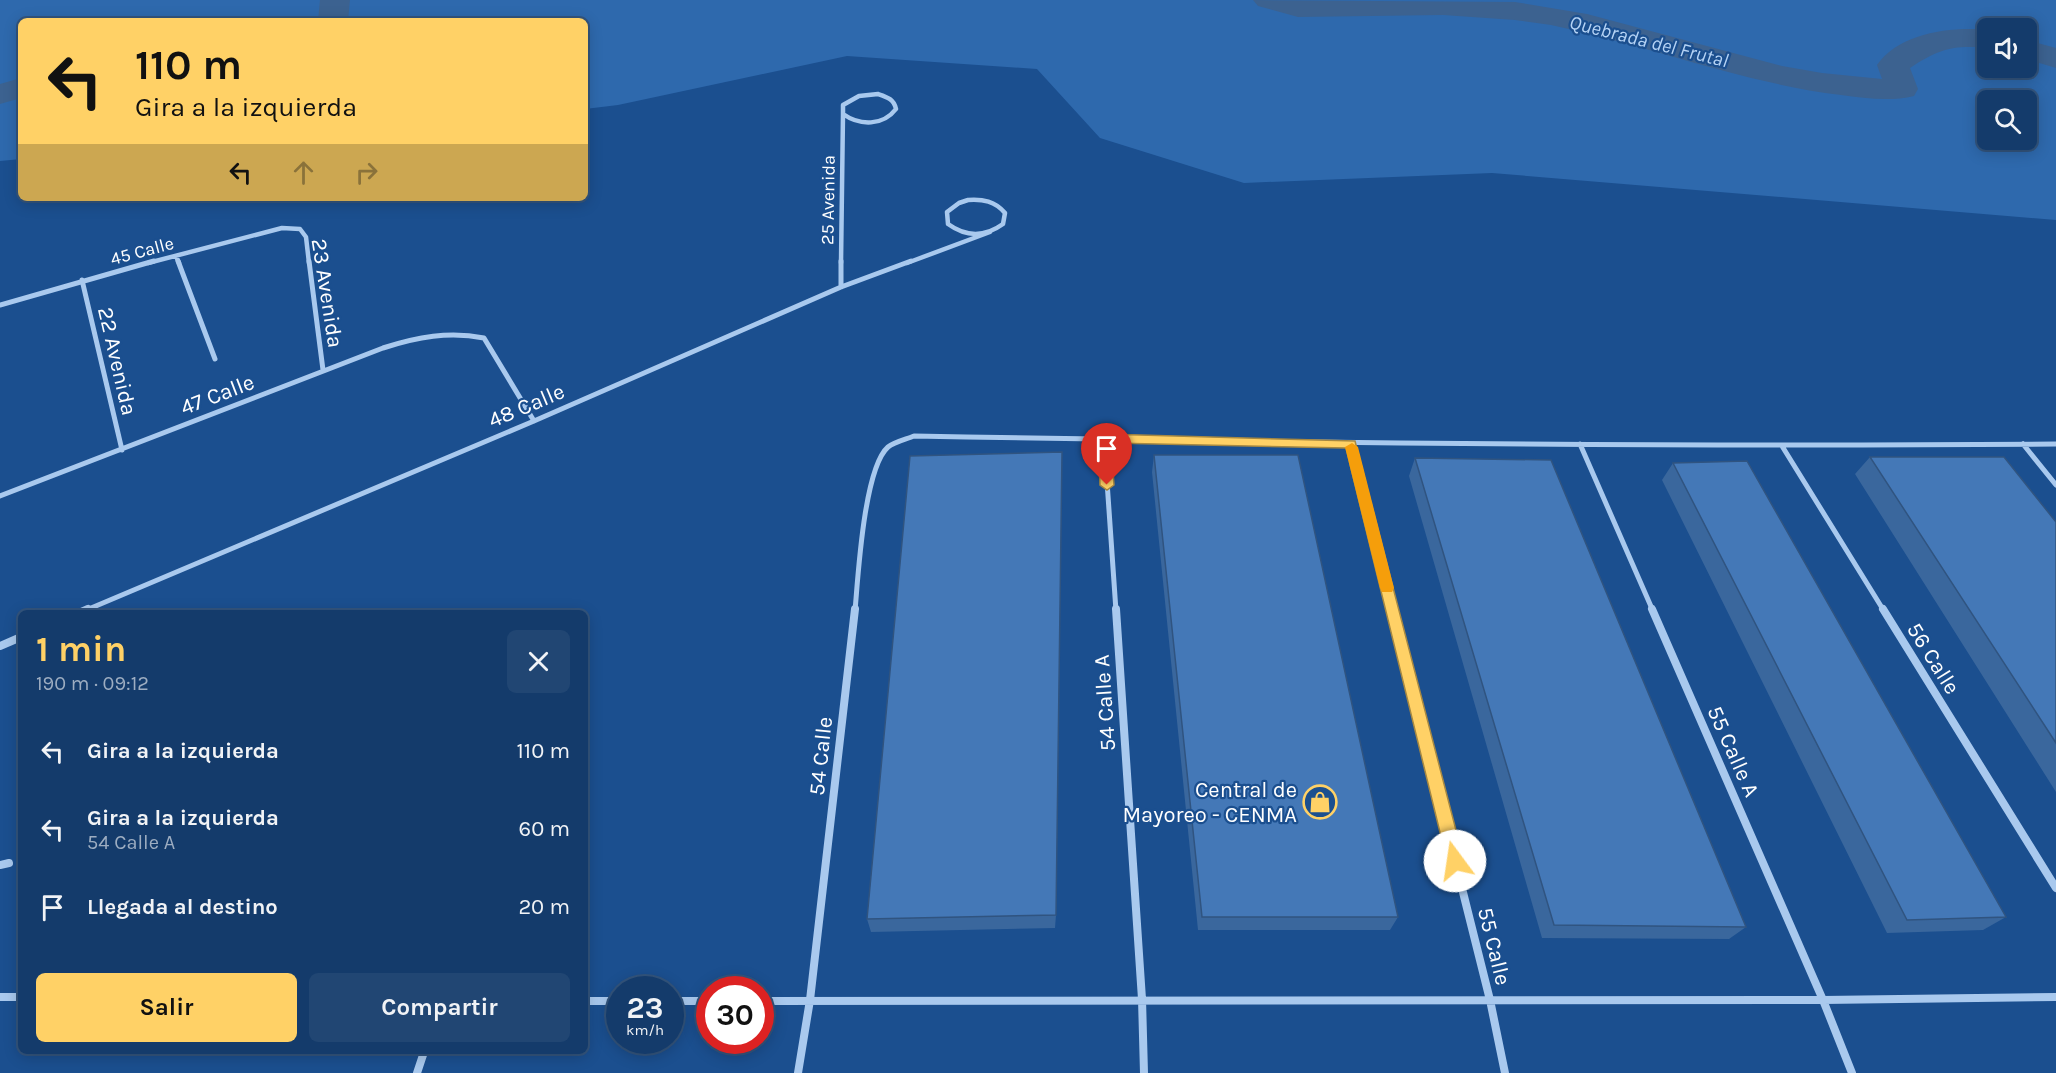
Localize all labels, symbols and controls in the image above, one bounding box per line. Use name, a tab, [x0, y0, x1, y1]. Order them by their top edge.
water label: Quebrada del Frutal	[1567, 11, 1731, 72]
map controls	[1977, 18, 2037, 150]
button: sound	[1977, 18, 2037, 78]
text: 110 m	[135, 40, 242, 90]
icon: left	[36, 42, 114, 120]
button: search	[1977, 90, 2037, 150]
text: Gira a la izquierda	[135, 91, 357, 123]
street label: 25 Avenida	[816, 155, 840, 245]
icon: left	[224, 156, 257, 189]
icon: ahead	[287, 156, 320, 189]
icon: right	[350, 156, 383, 189]
street label: 45 Calle	[108, 232, 176, 270]
street label: 23 Avenida	[306, 237, 348, 350]
street label: 22 Avenida	[92, 305, 142, 418]
street label: 47 Calle	[177, 369, 258, 421]
street label: 48 Calle	[484, 378, 568, 434]
pin	[1081, 423, 1132, 485]
icon: arrive	[1090, 432, 1123, 465]
street label: 56 Calle	[1901, 618, 1965, 699]
text: 1 min	[36, 628, 126, 670]
button: close	[507, 630, 570, 693]
street label: 54 Calle A	[1089, 653, 1121, 752]
text: 190 m · 09:12	[36, 672, 149, 695]
street label: 55 Calle A	[1701, 702, 1765, 801]
street label: 54 Calle	[804, 715, 838, 797]
icon: left	[36, 735, 69, 768]
text: Gira a la izquierda	[87, 738, 279, 764]
text: 110 m	[517, 738, 570, 764]
place label: Central de Mayoreo - CENMA	[1122, 777, 1297, 828]
shop icon: Central de Mayoreo - CENMA	[1302, 784, 1338, 820]
text: Gira a la izquierda	[87, 805, 279, 831]
icon: left	[36, 813, 69, 846]
text: 60 m	[519, 816, 570, 842]
position arrow	[1423, 829, 1487, 893]
text: 54 Calle A	[87, 831, 175, 854]
icon: arrive	[36, 891, 69, 924]
text: Llegada al destino	[87, 894, 278, 920]
text: 20 m	[518, 894, 570, 920]
street label: 55 Calle	[1472, 905, 1516, 988]
button: Salir	[36, 973, 297, 1042]
button: Compartir	[309, 973, 570, 1042]
speed limit sign: 30	[696, 976, 774, 1054]
text: 23	[627, 990, 663, 1026]
text: km/h	[626, 1021, 664, 1039]

